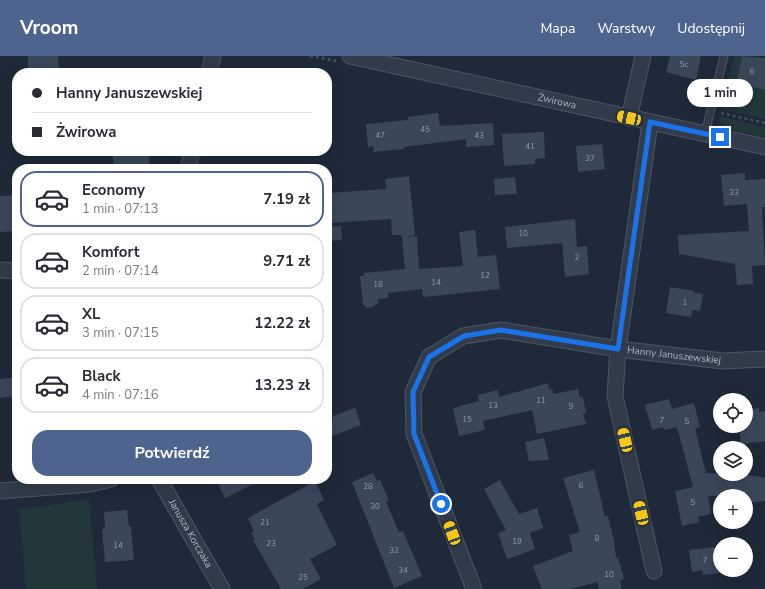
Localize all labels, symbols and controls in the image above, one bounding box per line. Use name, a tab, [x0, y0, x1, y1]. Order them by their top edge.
text: Vroom	[20, 15, 78, 41]
text: Mapa	[540, 19, 575, 38]
text: Warstwy	[597, 19, 655, 38]
text: Udostępnij	[677, 19, 745, 38]
house number: 5c	[680, 59, 689, 70]
house number: 6	[750, 66, 755, 77]
callout: 1 min	[687, 79, 753, 107]
text: Hanny Januszewskiej	[56, 83, 202, 103]
text: 1 min	[703, 84, 737, 102]
street label: Żwirowa	[537, 90, 578, 112]
car	[616, 110, 642, 126]
text: Żwirowa	[56, 122, 116, 142]
house number: 45	[420, 124, 430, 135]
route end	[711, 128, 729, 146]
house number: 47	[375, 130, 385, 141]
house number: 43	[474, 130, 484, 141]
house number: 41	[525, 141, 535, 152]
house number: 37	[585, 153, 595, 164]
text: Economy	[82, 180, 145, 200]
icon: car	[34, 181, 70, 217]
house number: 33	[729, 187, 739, 198]
text: 7.19 zł	[263, 189, 310, 209]
text: 1 min · 07:13	[82, 200, 158, 218]
house number: 10	[518, 228, 528, 239]
text: Komfort	[82, 242, 140, 262]
icon: car	[34, 243, 70, 279]
text: 9.71 zł	[263, 251, 310, 271]
house number: 2	[575, 252, 580, 263]
text: 2 min · 07:14	[82, 262, 158, 280]
house number: 12	[480, 270, 490, 281]
house number: 14	[431, 277, 441, 288]
house number: 16	[373, 279, 383, 290]
house number: 1	[683, 297, 688, 308]
text: XL	[82, 304, 101, 324]
icon: car	[34, 305, 70, 341]
text: 12.22 zł	[254, 313, 310, 333]
text: 3 min · 07:15	[82, 324, 158, 342]
street label: Hanny Januszewskiej	[626, 343, 722, 368]
text: Black	[82, 366, 120, 386]
icon: car	[34, 367, 70, 403]
text: 13.23 zł	[254, 375, 310, 395]
text: 4 min · 07:16	[82, 386, 158, 404]
map controls	[713, 393, 753, 577]
button: locate	[713, 393, 753, 433]
house number: 11	[536, 395, 546, 406]
house number: 13	[488, 400, 498, 411]
house number: 9	[569, 401, 574, 412]
house number: 15	[462, 414, 472, 425]
house number: 7	[660, 415, 665, 426]
house number: 5	[685, 416, 690, 427]
car	[616, 427, 634, 453]
button: Potwierdź	[32, 430, 312, 476]
button: layers	[713, 441, 753, 481]
house number: 6	[579, 480, 584, 491]
house number: 28	[363, 481, 373, 492]
button: +	[713, 489, 753, 529]
route start	[432, 495, 450, 513]
street label: Janusza Korczaka	[165, 496, 216, 571]
house number: 5	[691, 497, 696, 508]
car	[632, 500, 650, 526]
house number: 30	[370, 501, 380, 512]
house number: 21	[260, 517, 270, 528]
car	[442, 520, 462, 546]
house number: 8	[595, 533, 600, 544]
house number: 19	[512, 536, 522, 547]
button: −	[713, 537, 753, 577]
house number: 23	[266, 538, 276, 549]
house number: 14	[113, 540, 123, 551]
house number: 32	[389, 545, 399, 556]
house number: 7	[703, 555, 708, 566]
house number: 34	[398, 565, 408, 576]
house number: 10	[604, 569, 614, 580]
house number: 25	[298, 572, 308, 583]

